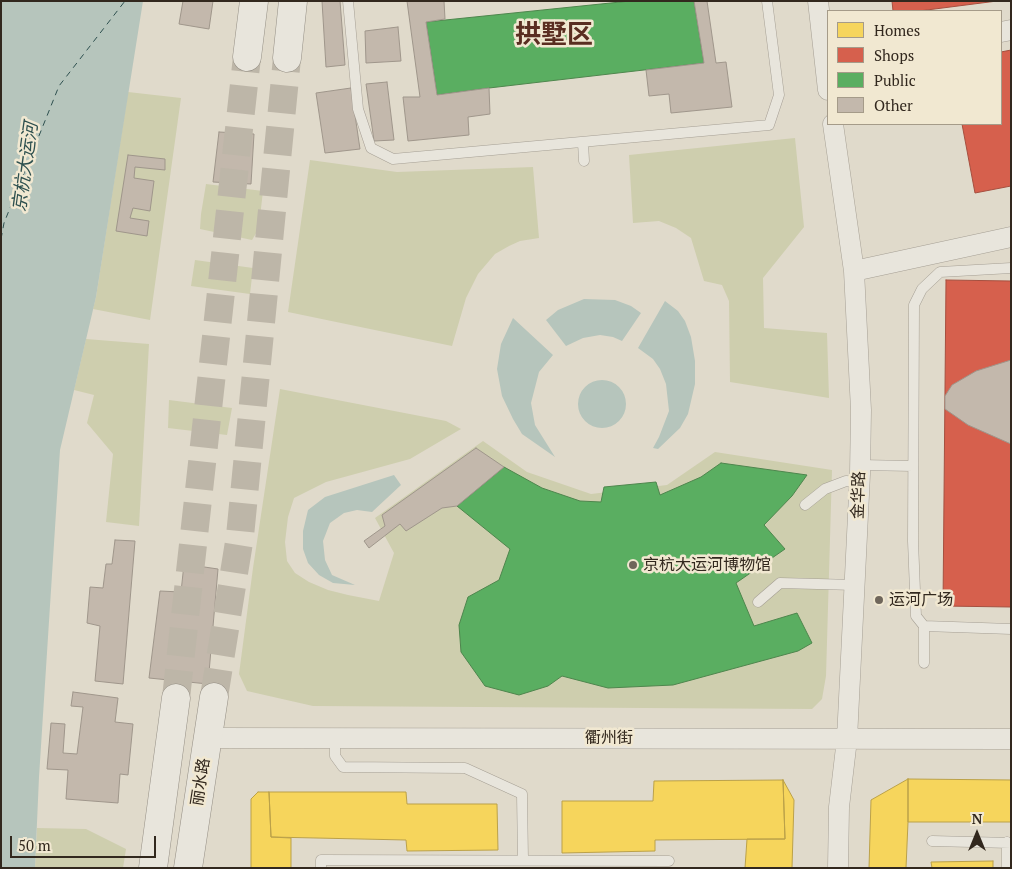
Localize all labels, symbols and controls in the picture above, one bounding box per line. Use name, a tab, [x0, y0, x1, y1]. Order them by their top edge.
legend	[827, 10, 1002, 125]
district label: 拱墅区	[515, 20, 593, 52]
text: Homes	[874, 20, 920, 40]
text: Shops	[874, 45, 914, 65]
text: Public	[874, 70, 916, 90]
text: Other	[874, 95, 913, 115]
water label: 京杭大运河	[9, 121, 43, 213]
street label: 金华路	[849, 471, 869, 519]
place label: 京杭大运河博物馆	[643, 555, 771, 575]
marker: 京杭大运河博物馆	[627, 559, 639, 571]
place label: 运河广场	[889, 590, 953, 610]
marker: 运河广场	[873, 594, 885, 606]
street label: 衢州街	[585, 728, 633, 748]
street label: 丽水路	[188, 757, 214, 807]
north arrow	[952, 809, 1002, 859]
text: N	[972, 809, 982, 828]
scale bar	[12, 826, 159, 858]
text: 50 m	[18, 835, 51, 855]

